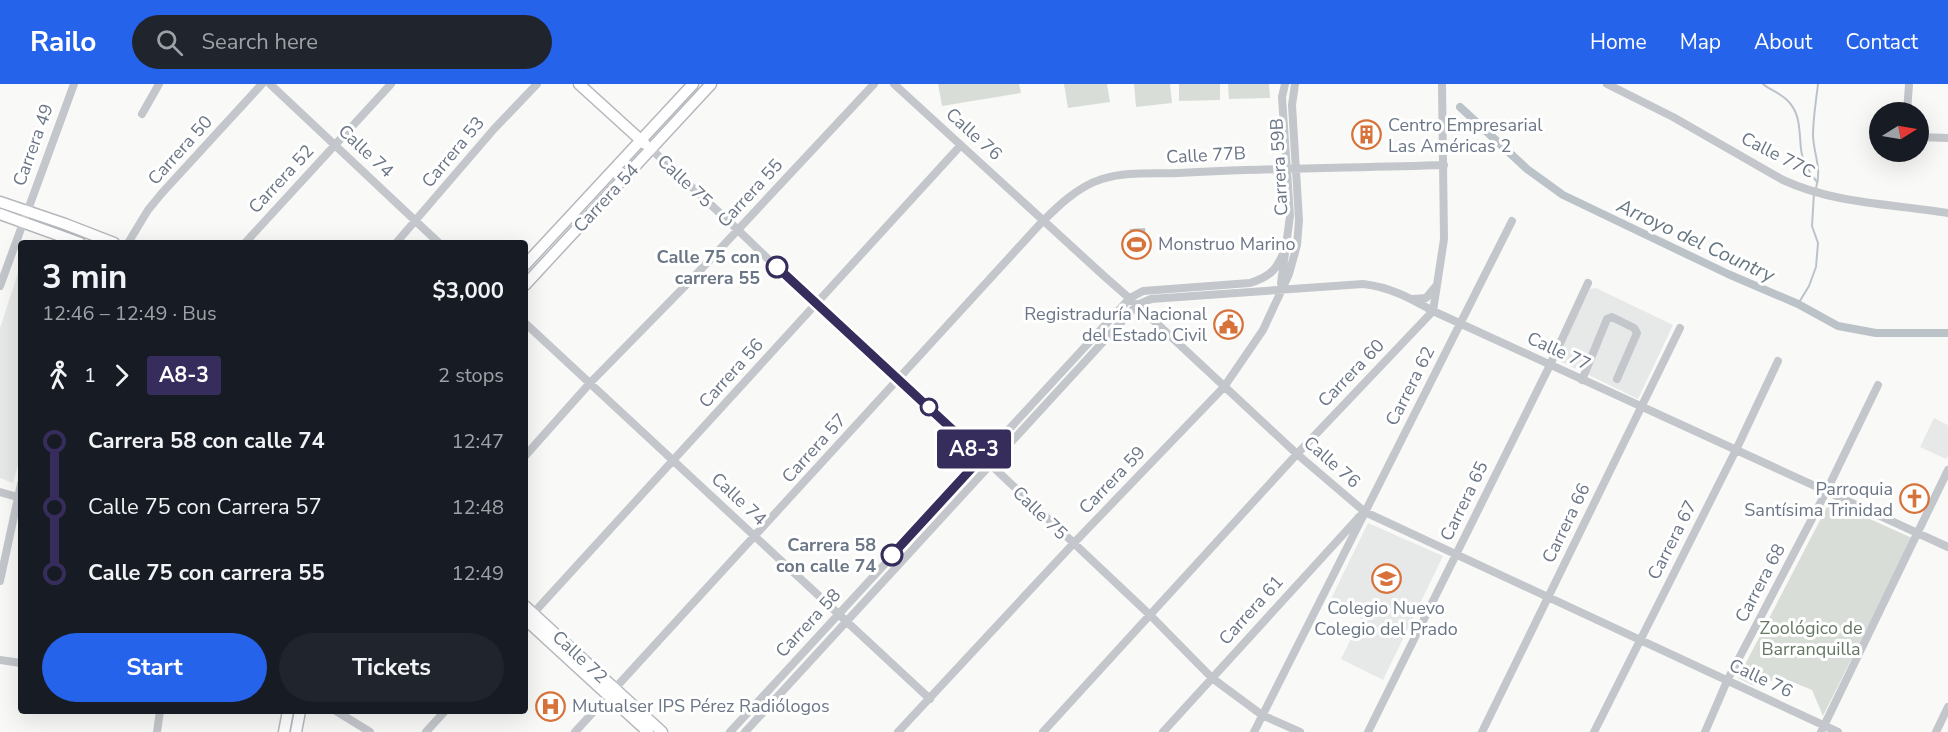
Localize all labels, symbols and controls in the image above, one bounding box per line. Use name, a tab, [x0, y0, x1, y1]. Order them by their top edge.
search box	[132, 15, 552, 69]
text: Railo	[30, 23, 96, 61]
icon: search	[153, 26, 186, 59]
text: Search here	[201, 27, 318, 57]
text: Home	[1590, 28, 1647, 56]
text: Map	[1680, 28, 1721, 56]
text: About	[1754, 28, 1812, 56]
text: Contact	[1845, 28, 1918, 56]
street label: Carrera 49	[7, 101, 59, 189]
street label: Calle 76	[941, 102, 1007, 166]
north arrow	[1869, 102, 1929, 162]
map controls	[1869, 102, 1929, 162]
street label: Carrera 50	[142, 110, 218, 190]
street label: Carrera 53	[416, 111, 490, 193]
place label: Centro Empresarial Las Américas 2	[1388, 113, 1543, 158]
street label: Carrera 59B	[1264, 117, 1294, 217]
street label: Calle 74	[333, 119, 399, 183]
building icon: Centro Empresarial Las Américas 2	[1351, 119, 1383, 151]
street label: Calle 77C	[1737, 126, 1819, 184]
street label: Carrera 52	[243, 139, 319, 219]
street label: Calle 77B	[1165, 141, 1247, 169]
street label: Calle 75	[652, 149, 718, 213]
street label: Carrera 55	[712, 153, 788, 233]
street label: Carrera 54	[568, 158, 644, 238]
water label: Arroyo del Country	[1612, 192, 1780, 289]
sports icon: Monstruo Marino	[1121, 228, 1153, 260]
place label: Monstruo Marino	[1158, 232, 1295, 256]
place label: Calle 75 con carrera 55	[657, 245, 760, 290]
text: 3 min	[42, 255, 127, 300]
marker: Calle 75 con carrera 55	[766, 256, 788, 278]
text: $3,000	[433, 276, 504, 306]
text: 12:46 – 12:49 · Bus	[42, 300, 217, 327]
place label: Registraduría Nacional del Estado Civil	[1024, 302, 1208, 347]
public building icon: Registraduría Nacional del Estado Civil	[1212, 308, 1244, 340]
street label: Calle 77	[1523, 326, 1595, 376]
street label: Carrera 56	[693, 333, 769, 413]
street label: Carrera 60	[1313, 334, 1389, 412]
street label: Carrera 62	[1380, 342, 1440, 430]
icon: walk	[42, 359, 75, 392]
icon: forward	[105, 359, 138, 392]
text: A8-3	[159, 361, 209, 389]
text: 1	[84, 362, 96, 389]
text: 2 stops	[438, 362, 504, 389]
unlabelled marker	[920, 398, 938, 416]
street label: Carrera 57	[776, 408, 852, 488]
text: Carrera 58 con calle 74	[88, 426, 325, 456]
text: 12:47	[451, 428, 504, 455]
line badge: A8-3	[932, 430, 1016, 469]
street label: Calle 76	[1299, 431, 1365, 493]
text: A8-3	[949, 435, 999, 463]
street label: Carrera 59	[1074, 441, 1150, 519]
street label: Carrera 65	[1434, 457, 1494, 545]
street label: Calle 74	[706, 467, 772, 531]
place label: Parroquia Santísima Trinidad	[1744, 477, 1893, 522]
street label: Carrera 66	[1536, 479, 1596, 567]
street label: Calle 75	[1007, 481, 1073, 545]
church icon: Parroquia Santísima Trinidad	[1898, 483, 1930, 515]
text: Calle 75 con Carrera 57	[88, 492, 322, 522]
text: 12:48	[451, 494, 504, 521]
street label: Carrera 67	[1642, 496, 1702, 584]
place label: Carrera 58 con calle 74	[776, 533, 876, 578]
street label: Carrera 68	[1729, 539, 1791, 627]
marker: Carrera 58 con calle 74	[881, 544, 903, 566]
text: Calle 75 con carrera 55	[88, 558, 325, 588]
text: 12:49	[451, 560, 504, 587]
school or university icon: Colegio Nuevo Colegio del Prado	[1370, 563, 1402, 595]
street label: Carrera 61	[1213, 570, 1289, 650]
street label: Carrera 58	[770, 583, 846, 663]
place label: Colegio Nuevo Colegio del Prado	[1314, 596, 1458, 641]
park label: Zoológico de Barranquilla	[1759, 616, 1863, 661]
street label: Calle 72	[547, 625, 613, 689]
button: Start	[42, 633, 267, 702]
button: Tickets	[279, 633, 504, 702]
street label: Calle 76	[1725, 653, 1797, 703]
hospital icon: Mutualser IPS Pérez Radiólogos	[535, 690, 567, 722]
place label: Mutualser IPS Pérez Radiólogos	[572, 694, 830, 718]

